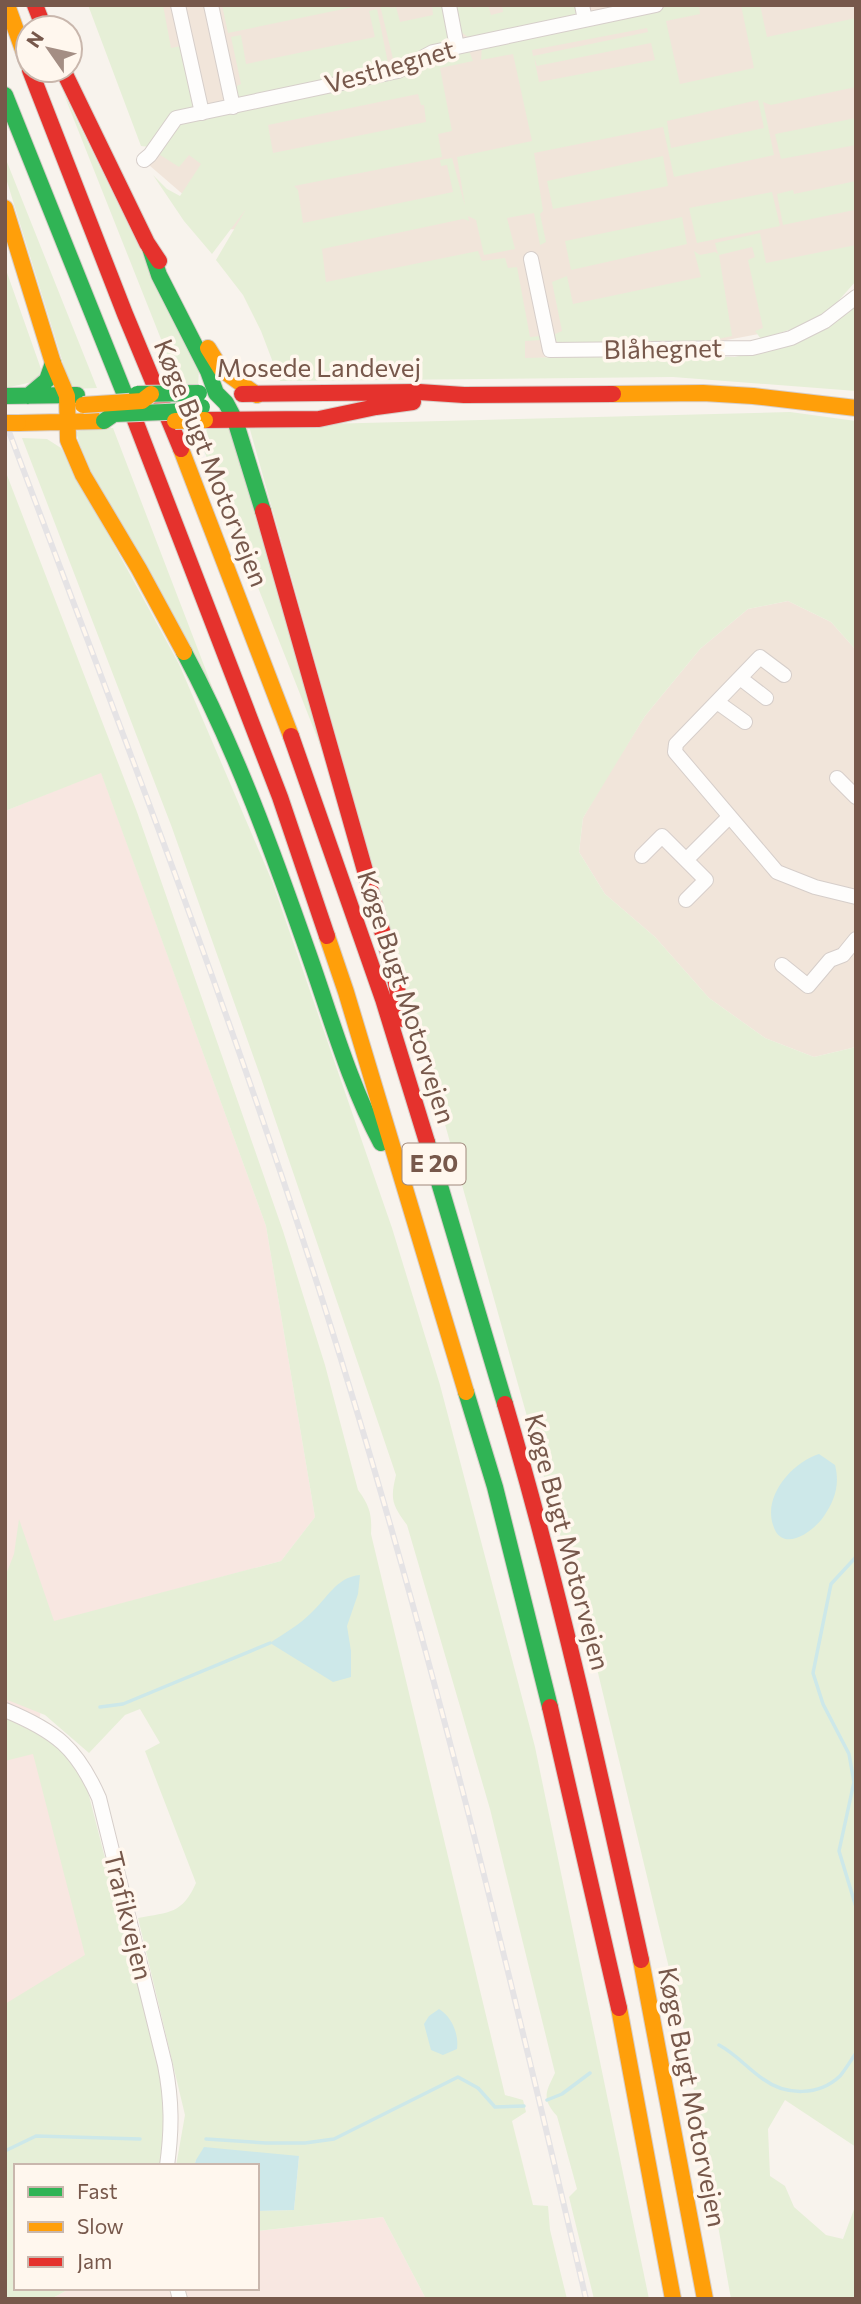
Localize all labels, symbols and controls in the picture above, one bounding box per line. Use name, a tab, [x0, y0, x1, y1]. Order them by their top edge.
north arrow	[14, 14, 84, 84]
text: N	[21, 27, 48, 52]
street label: Vesthegnet	[321, 32, 458, 99]
street label: Blåhegnet	[603, 331, 723, 364]
street label: Køge Bugt Motorvejen	[149, 334, 276, 591]
street label: Mosede Landevej	[217, 351, 421, 382]
street label: Køge Bugt Motorvejen	[352, 866, 463, 1127]
road number: E 20	[402, 1144, 466, 1184]
street label: Køge Bugt Motorvejen	[519, 1410, 618, 1673]
street label: Trafikvejen	[99, 1848, 160, 1983]
street label: Køge Bugt Motorvejen	[653, 1964, 734, 2229]
legend	[14, 2164, 259, 2290]
text: Fast	[77, 2178, 118, 2203]
text: Slow	[77, 2213, 124, 2238]
text: Jam	[77, 2248, 112, 2273]

